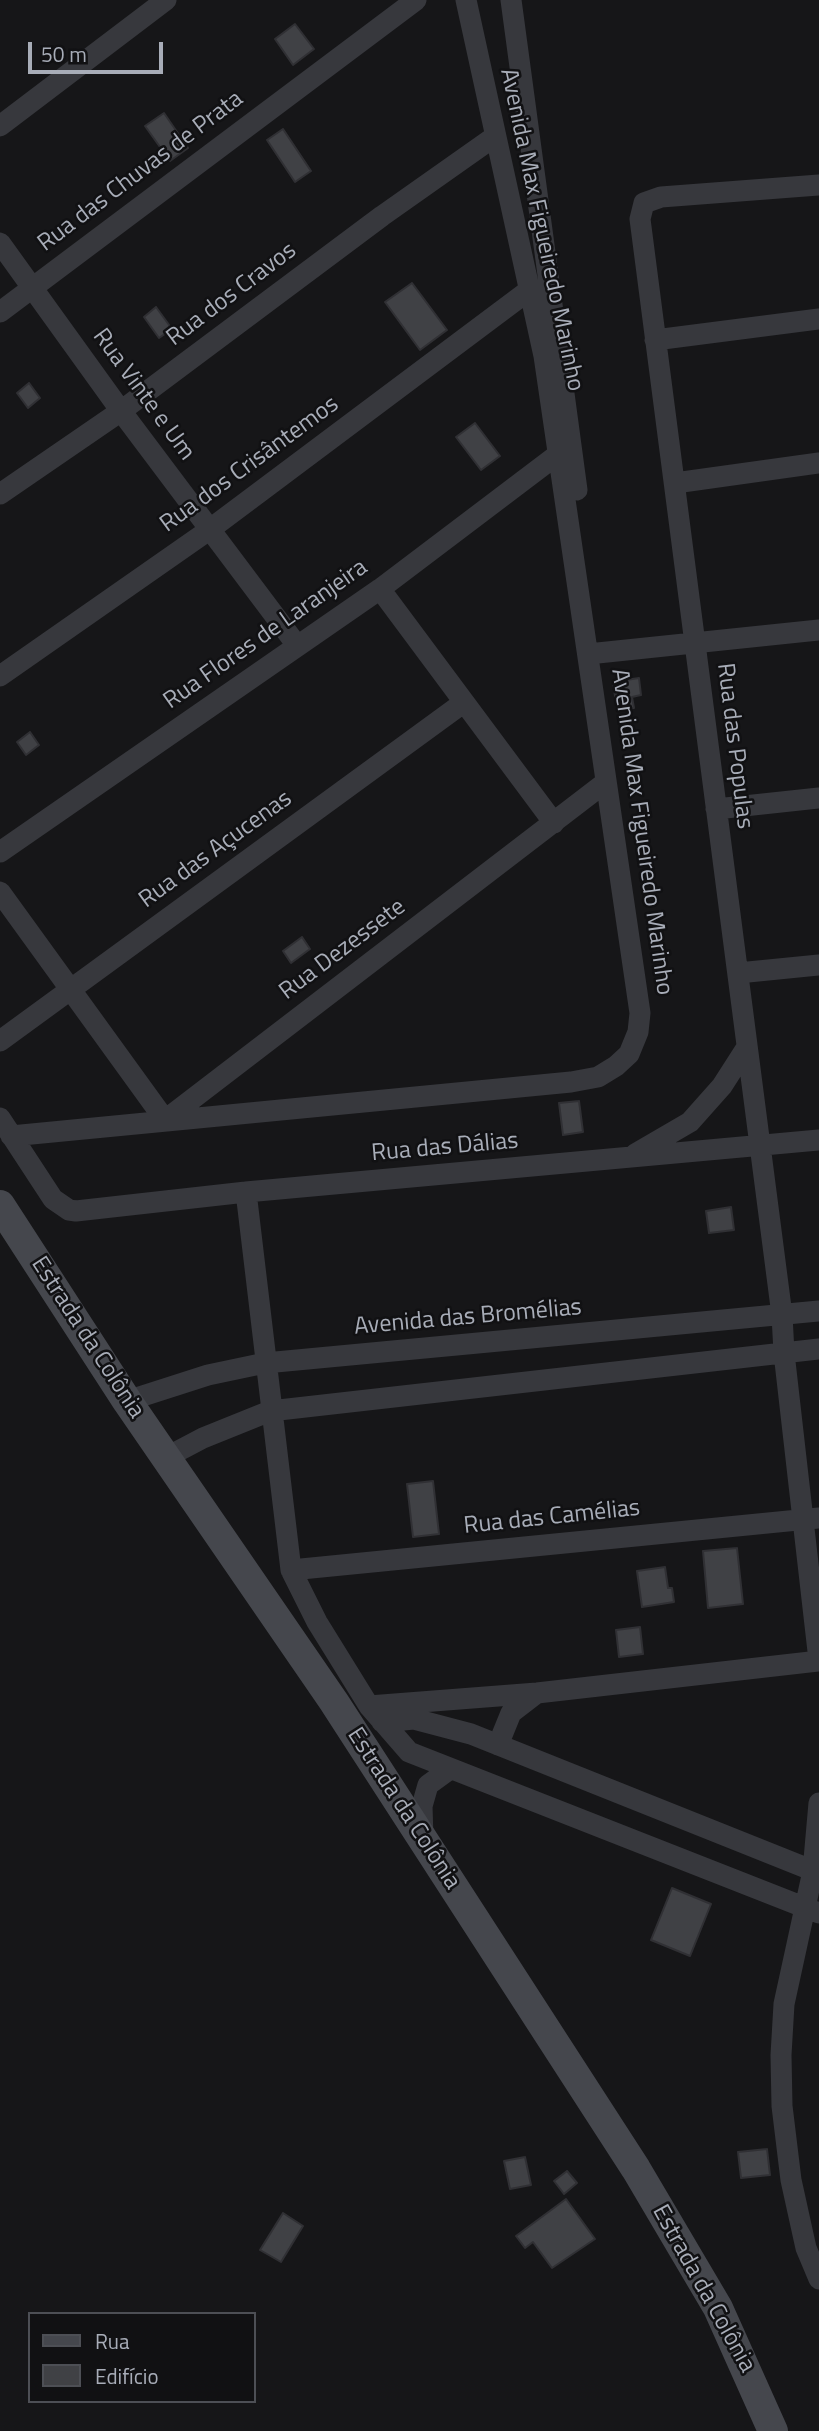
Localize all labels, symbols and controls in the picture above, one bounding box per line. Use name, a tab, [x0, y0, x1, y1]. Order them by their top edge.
scale bar	[32, 28, 166, 72]
text: 50 m	[41, 38, 87, 70]
street label: Avenida Max Figueiredo Marinho	[493, 66, 589, 394]
street label: Rua das Chuvas de Prata	[33, 85, 249, 259]
street label: Rua dos Cravos	[161, 237, 303, 353]
street label: Rua Vinte e Um	[86, 324, 200, 466]
street label: Rua dos Crisântemos	[155, 391, 345, 539]
street label: Rua Flores de Laranjeira	[159, 554, 373, 716]
street label: Rua das Populas	[710, 661, 758, 831]
street label: Avenida Max Figueiredo Marinho	[604, 667, 678, 997]
street label: Rua das Açucenas	[134, 785, 298, 915]
street label: Rua Dezessete	[274, 893, 412, 1007]
street label: Rua das Dálias	[370, 1127, 520, 1169]
street label: Estrada da Colônia	[24, 1252, 150, 1424]
street label: Avenida das Bromélias	[353, 1294, 583, 1342]
street label: Rua das Camélias	[462, 1494, 642, 1542]
street label: Estrada da Colônia	[340, 1723, 466, 1895]
street label: Estrada da Colônia	[645, 2200, 761, 2378]
legend	[28, 2312, 256, 2403]
text: Rua	[95, 2325, 130, 2357]
text: Edifício	[95, 2360, 159, 2392]

